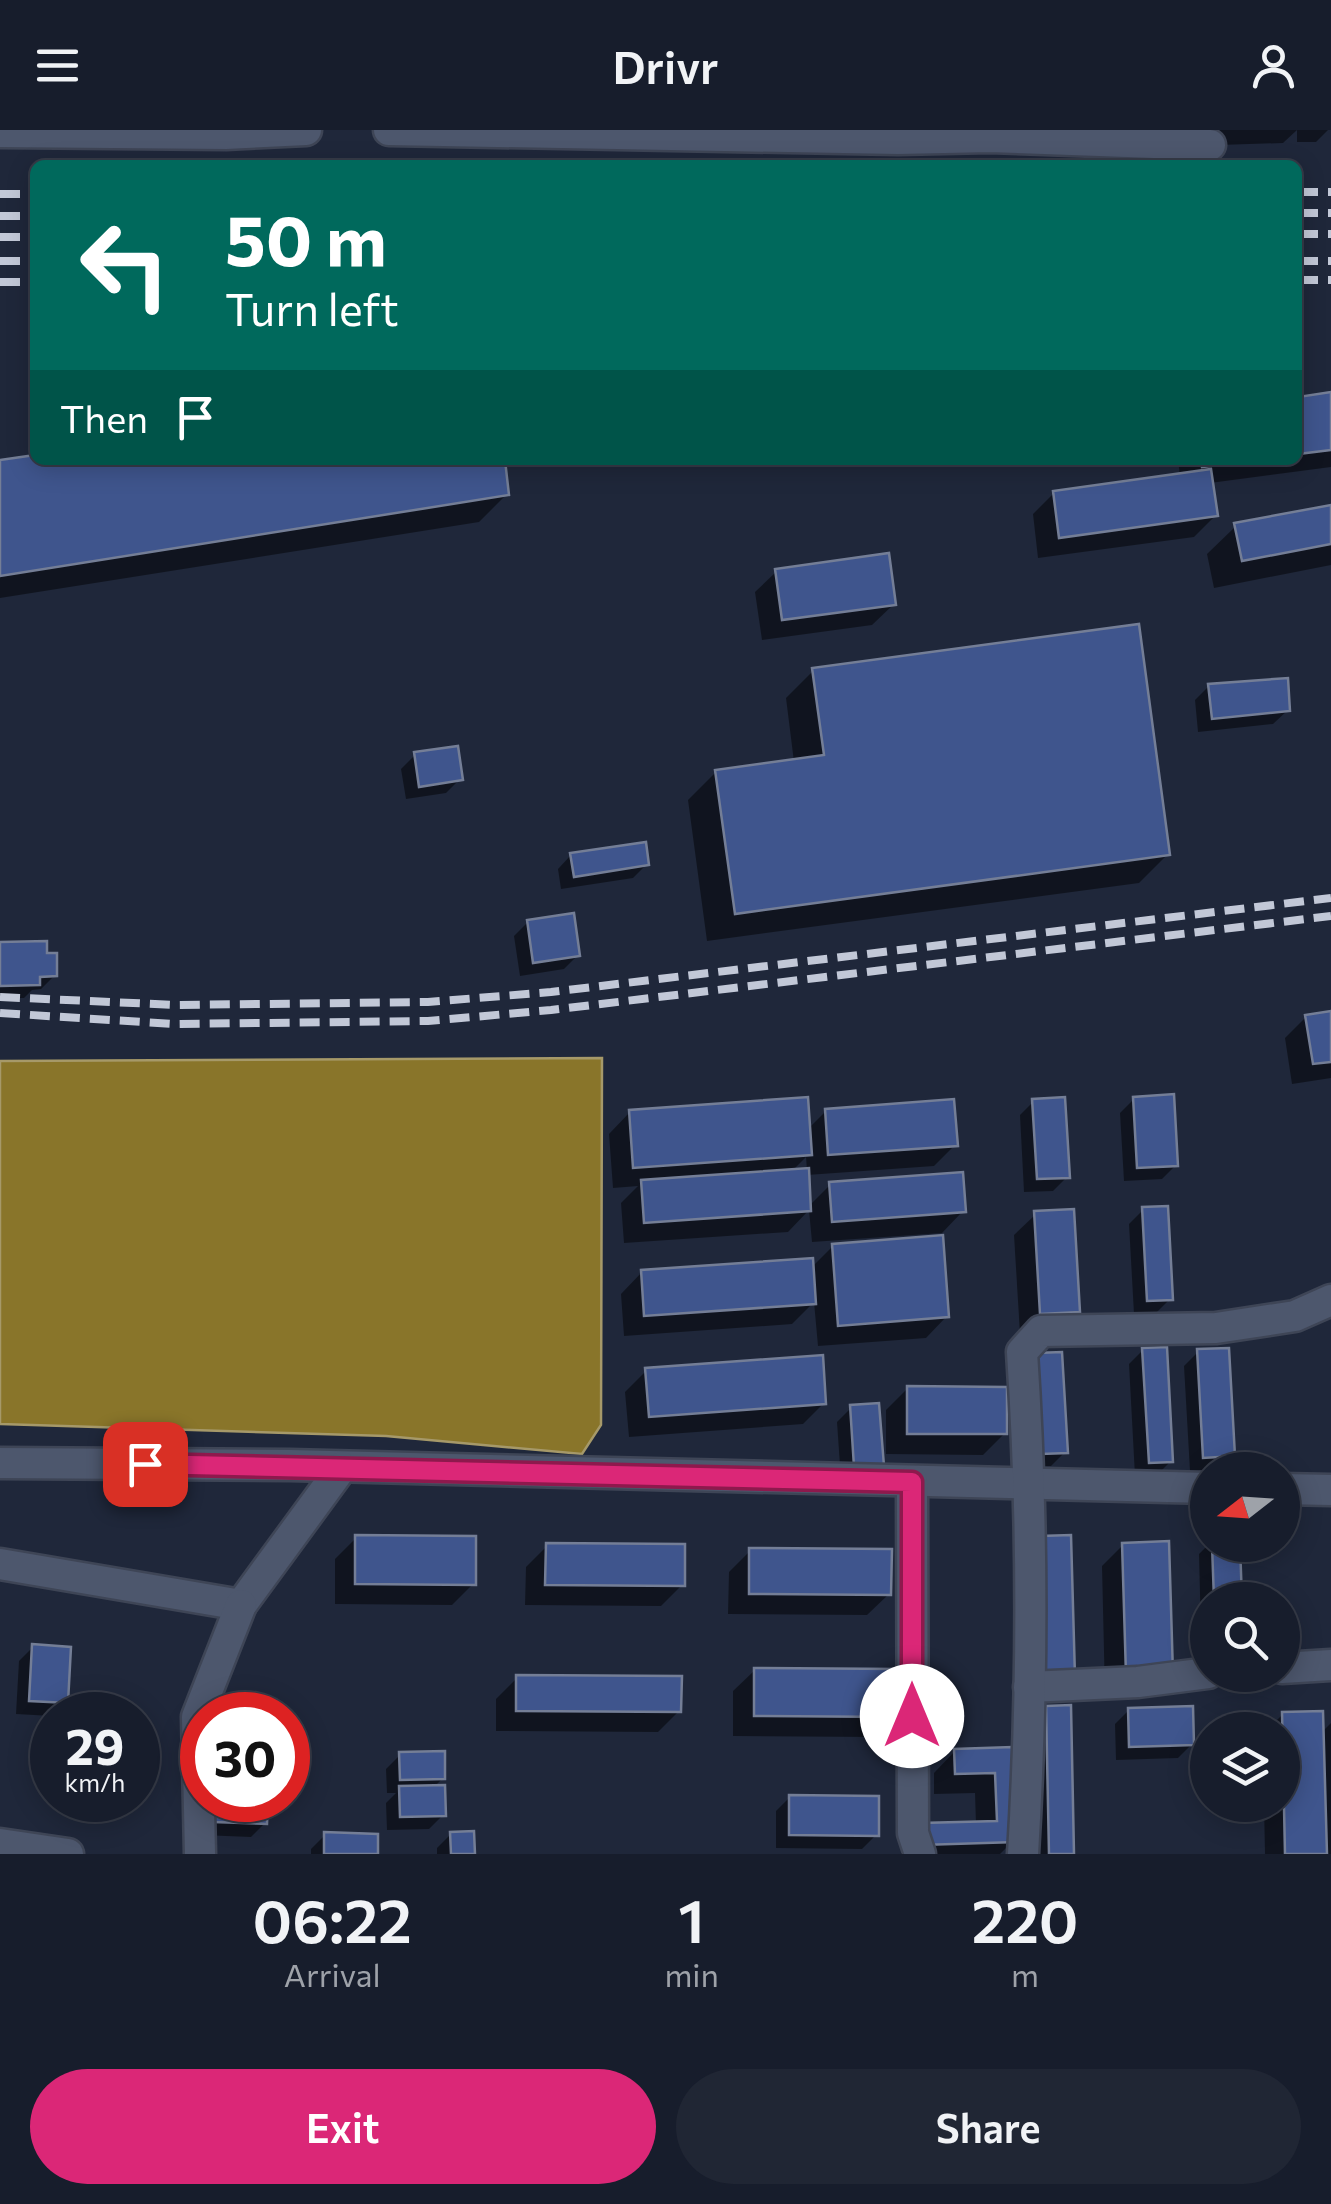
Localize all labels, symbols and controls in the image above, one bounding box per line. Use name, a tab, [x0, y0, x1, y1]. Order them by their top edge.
icon: menu	[30, 38, 85, 93]
text: Drivr	[613, 38, 718, 93]
icon: person	[1246, 38, 1301, 93]
text: 50 m	[225, 195, 387, 280]
icon: left	[60, 200, 190, 330]
text: Turn left	[225, 280, 399, 335]
icon: arrive	[168, 390, 223, 445]
text: Then	[60, 394, 148, 441]
pin	[103, 1422, 188, 1507]
icon: arrive	[118, 1437, 173, 1492]
north arrow	[1190, 1452, 1300, 1562]
map controls	[1190, 1452, 1300, 1822]
button: search	[1190, 1582, 1300, 1692]
position arrow	[860, 1664, 964, 1768]
speed limit sign: 30	[180, 1692, 310, 1822]
button: layers	[1190, 1712, 1300, 1822]
text: 29	[65, 1714, 124, 1775]
text: km/h	[65, 1767, 125, 1797]
text: 06:22	[253, 1882, 412, 1955]
text: 1	[678, 1882, 705, 1955]
text: 220	[971, 1882, 1078, 1955]
text: Arrival	[284, 1954, 381, 1994]
text: min	[664, 1954, 719, 1994]
text: m	[1011, 1954, 1039, 1994]
button: Exit	[30, 2069, 656, 2184]
button: Share	[676, 2069, 1301, 2184]

